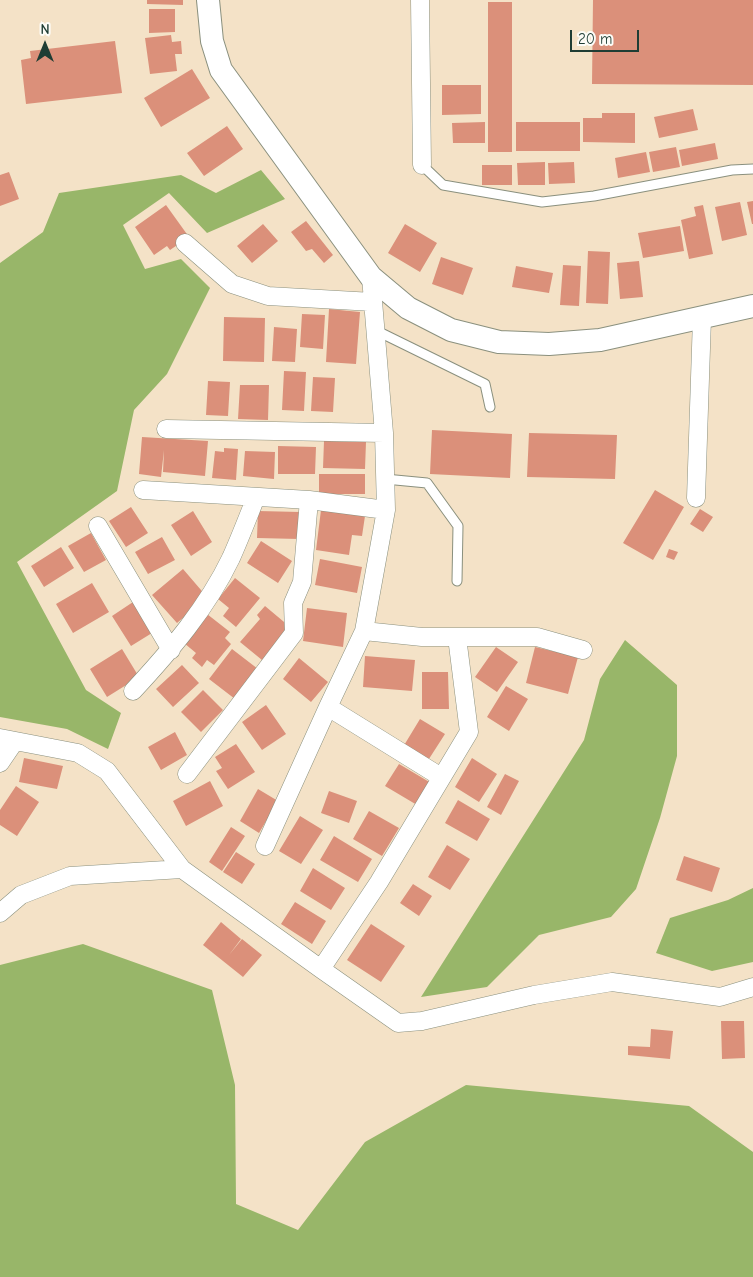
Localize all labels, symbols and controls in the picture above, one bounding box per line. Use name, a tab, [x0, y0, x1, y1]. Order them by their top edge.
north arrow	[20, 20, 70, 70]
scale bar	[573, 20, 642, 52]
text: N	[40, 21, 50, 38]
text: 20 m	[578, 30, 612, 48]

